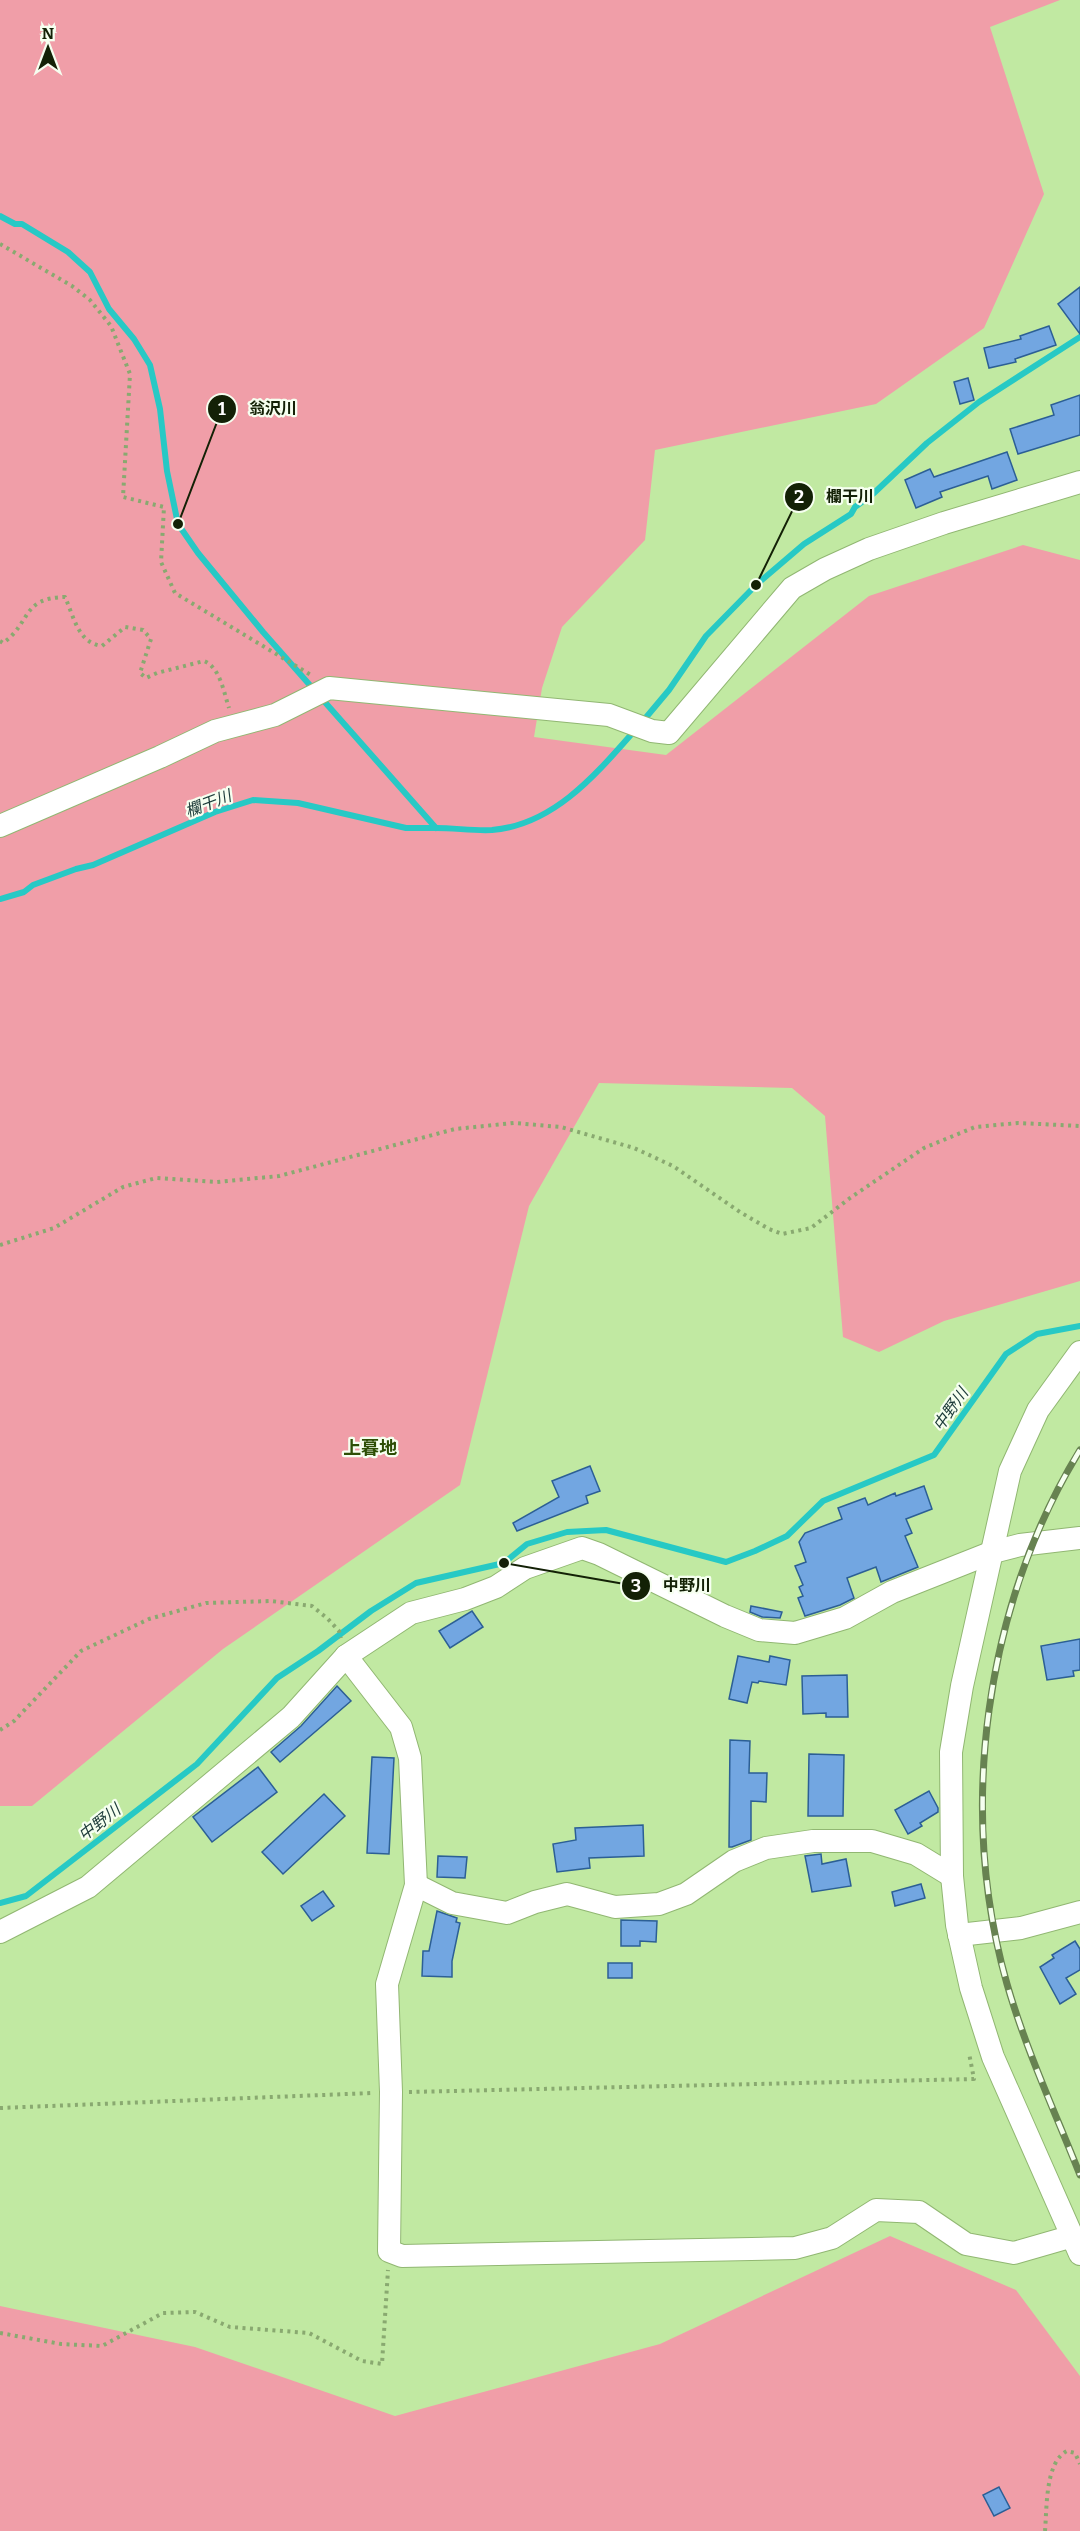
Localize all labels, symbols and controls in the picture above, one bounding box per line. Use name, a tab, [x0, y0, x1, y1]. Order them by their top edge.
north arrow	[18, 18, 78, 78]
text: N	[42, 24, 54, 43]
callout: 翁沢川	[207, 392, 309, 426]
text: 1	[218, 398, 226, 420]
text: 翁沢川	[249, 399, 297, 418]
callout: 欄干川	[784, 480, 886, 514]
text: 2	[794, 486, 804, 508]
text: 欄干川	[826, 487, 874, 506]
water label: 欄干川	[182, 785, 236, 821]
water label: 中野川	[929, 1383, 973, 1434]
district label: 上暮地	[343, 1437, 397, 1459]
callout: 中野川	[621, 1569, 723, 1603]
text: 3	[631, 1575, 641, 1597]
text: 中野川	[663, 1576, 711, 1595]
water label: 中野川	[75, 1799, 126, 1845]

